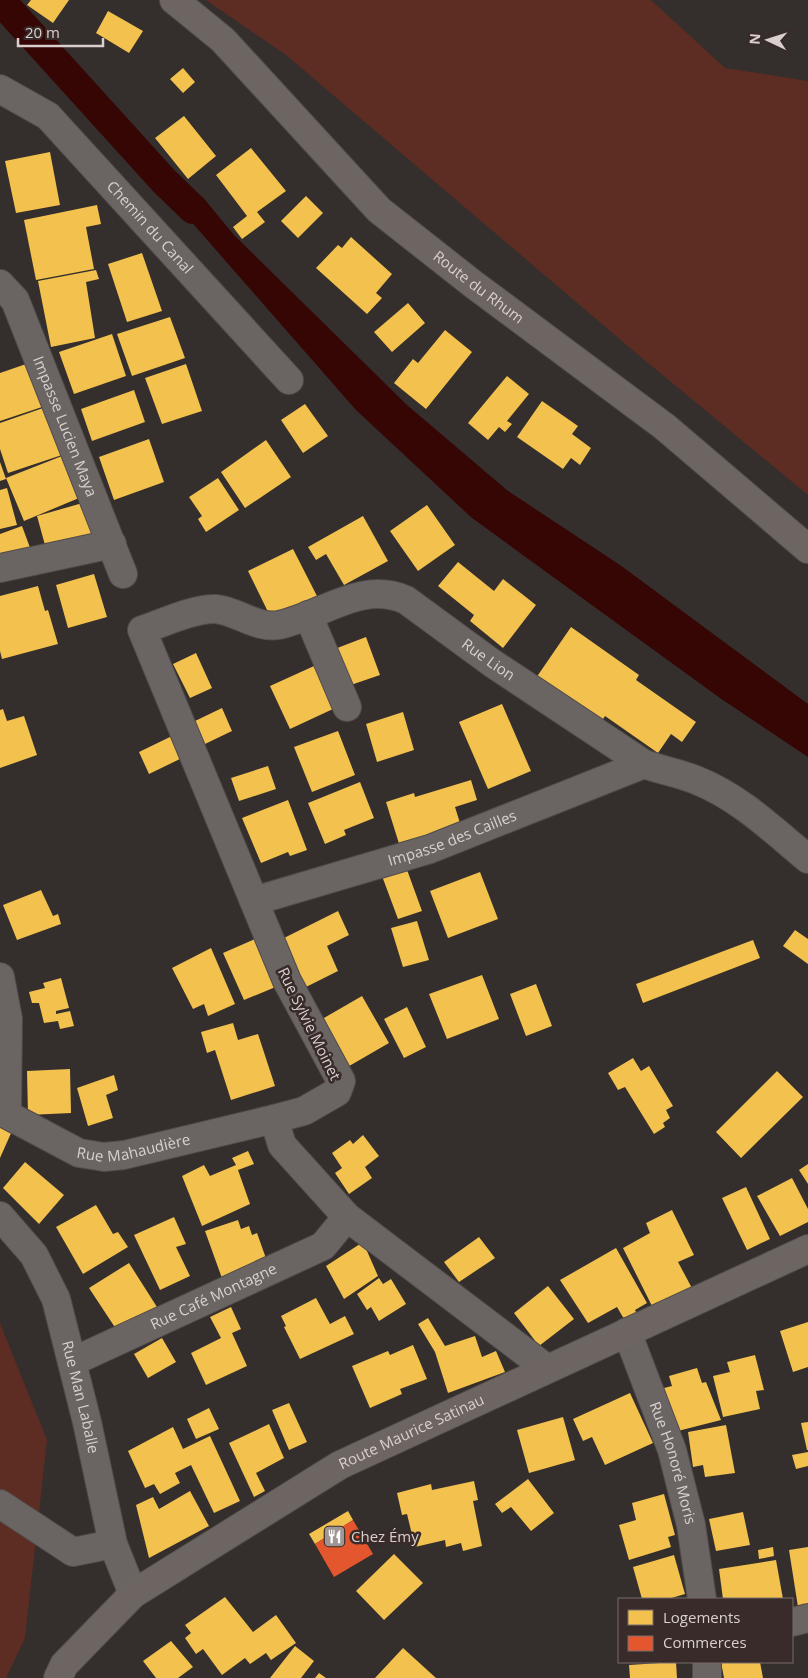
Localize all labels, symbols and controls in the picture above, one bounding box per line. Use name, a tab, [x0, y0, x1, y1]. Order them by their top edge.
scale bar	[18, 15, 102, 47]
north arrow	[743, 15, 793, 65]
text: 20 m	[25, 22, 60, 42]
text: N	[745, 33, 764, 45]
street label: Chemin du Canal	[103, 176, 198, 278]
street label: Route du Rhum	[430, 246, 528, 328]
street label: Impasse Lucien Maya	[29, 353, 103, 499]
street label: Rue Lion	[458, 633, 519, 685]
street label: Impasse des Cailles	[385, 805, 519, 870]
street label: Rue Sylvie Moinet	[274, 964, 346, 1083]
street label: Rue Mahaudière	[75, 1128, 192, 1166]
street label: Rue Café Montagne	[147, 1258, 280, 1334]
street label: Rue Man Laballe	[58, 1338, 104, 1455]
street label: Route Maurice Satinau	[335, 1389, 487, 1473]
street label: Rue Honoré Moris	[645, 1399, 701, 1526]
restaurant icon: Chez Émy	[323, 1525, 347, 1549]
place label: Chez Émy	[351, 1526, 419, 1546]
legend	[618, 1598, 793, 1663]
text: Logements	[663, 1607, 740, 1627]
text: Commerces	[663, 1632, 747, 1652]

